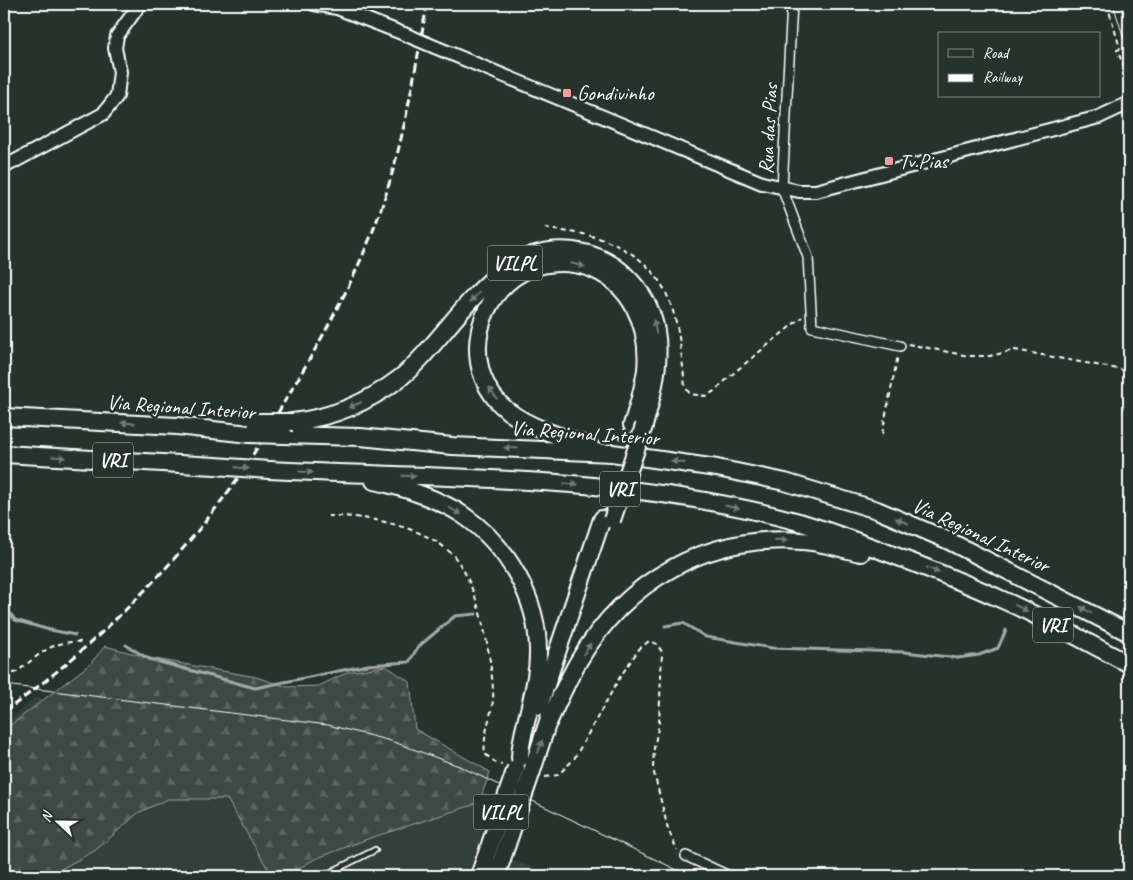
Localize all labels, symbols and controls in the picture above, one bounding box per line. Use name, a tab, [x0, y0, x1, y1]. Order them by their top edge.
legend	[938, 32, 1100, 98]
text: Road	[983, 44, 1010, 63]
text: Railway	[983, 68, 1024, 87]
place label: Gondivinho	[577, 80, 655, 106]
street label: Rua das Pias	[753, 81, 783, 175]
marker: Gondivinho	[561, 87, 573, 99]
place label: Tv.Pias	[899, 148, 950, 174]
marker: Tv.Pias	[883, 155, 895, 167]
road number: VILPL	[488, 246, 542, 280]
one-way arrow	[570, 261, 585, 269]
one-way arrow	[469, 290, 481, 302]
one-way arrow	[650, 318, 658, 334]
one-way arrow	[488, 386, 498, 399]
street label: Via Regional Interior	[106, 389, 258, 425]
one-way arrow	[348, 401, 362, 409]
street label: Via Regional Interior	[510, 415, 662, 451]
one-way arrow	[120, 419, 136, 427]
road number: VRI	[93, 442, 133, 478]
one-way arrow	[502, 444, 518, 452]
one-way arrow	[52, 454, 68, 462]
one-way arrow	[670, 458, 686, 466]
one-way arrow	[234, 464, 250, 472]
one-way arrow	[298, 469, 314, 477]
one-way arrow	[401, 472, 417, 480]
road number: VRI	[600, 472, 640, 506]
one-way arrow	[564, 481, 580, 489]
street label: Via Regional Interior	[908, 492, 1056, 579]
one-way arrow	[725, 503, 740, 511]
one-way arrow	[449, 506, 462, 515]
one-way arrow	[894, 517, 909, 525]
one-way arrow	[773, 536, 789, 544]
one-way arrow	[926, 566, 941, 574]
one-way arrow	[1013, 604, 1028, 612]
one-way arrow	[1079, 606, 1093, 614]
road number: VRI	[1033, 608, 1073, 642]
one-way arrow	[582, 642, 592, 655]
one-way arrow	[536, 739, 544, 754]
road number: VILPL	[474, 794, 528, 830]
north arrow	[32, 798, 82, 848]
text: N	[37, 808, 57, 825]

